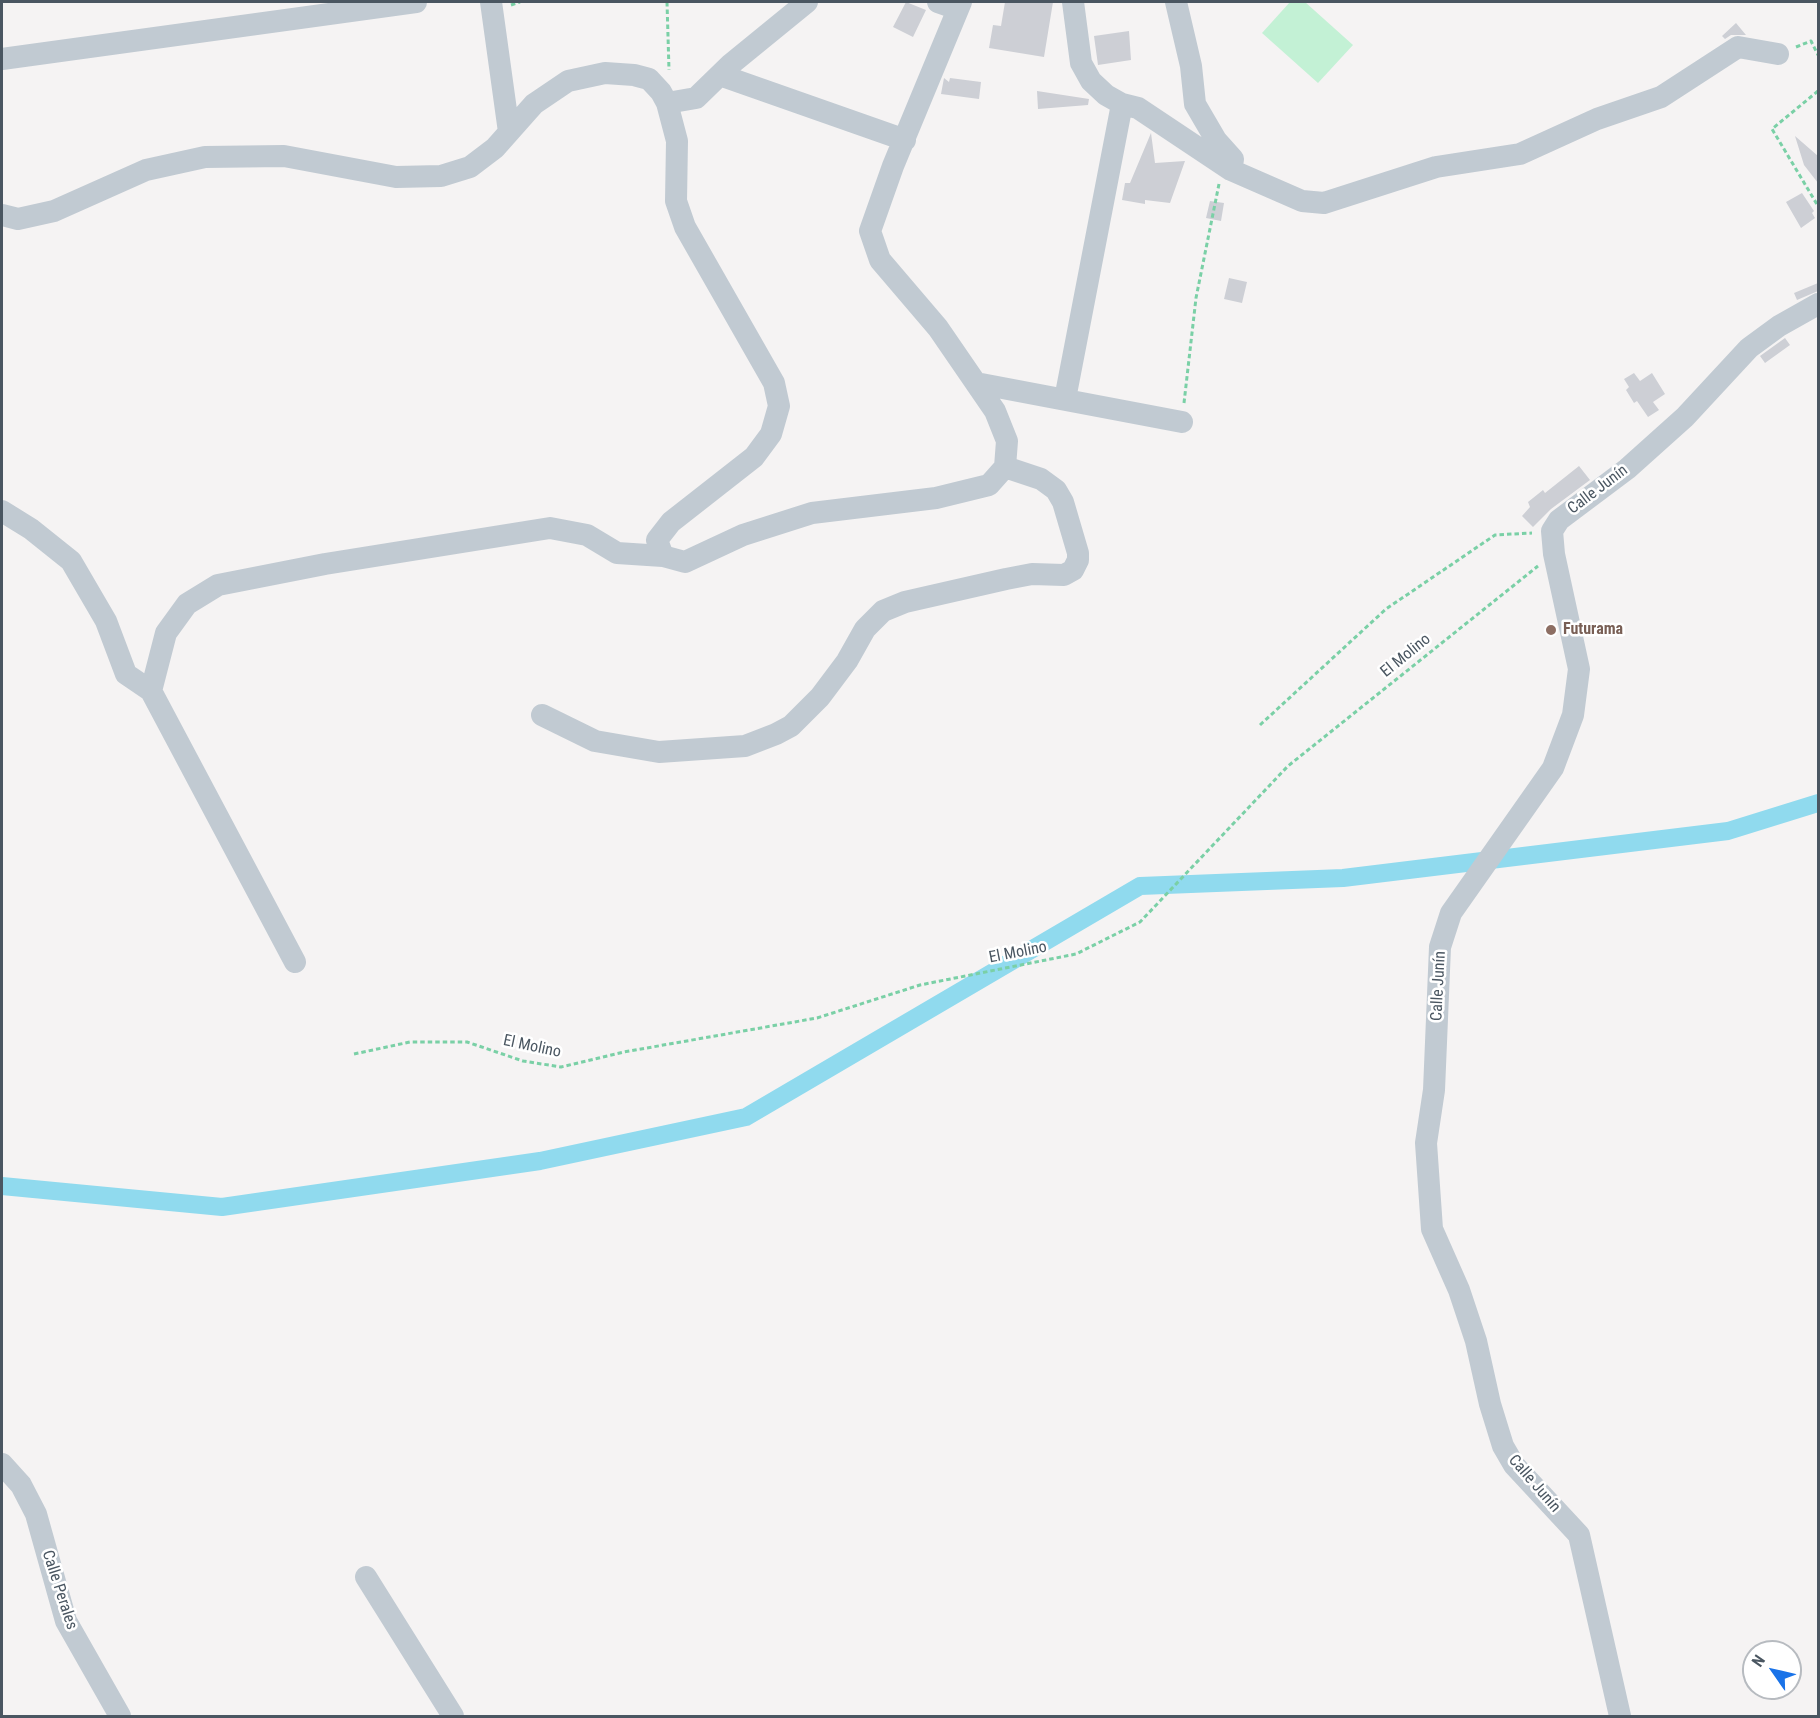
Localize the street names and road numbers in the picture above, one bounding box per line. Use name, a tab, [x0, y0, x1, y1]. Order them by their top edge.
street label: Calle Junín	[1564, 461, 1632, 519]
street label: El Molino	[1377, 630, 1435, 682]
street label: El Molino	[987, 938, 1049, 968]
street label: Calle Junín	[1428, 951, 1450, 1021]
street label: El Molino	[501, 1032, 563, 1062]
street label: Calle Junín	[1504, 1451, 1564, 1517]
street label: Calle Perales	[37, 1548, 81, 1632]

